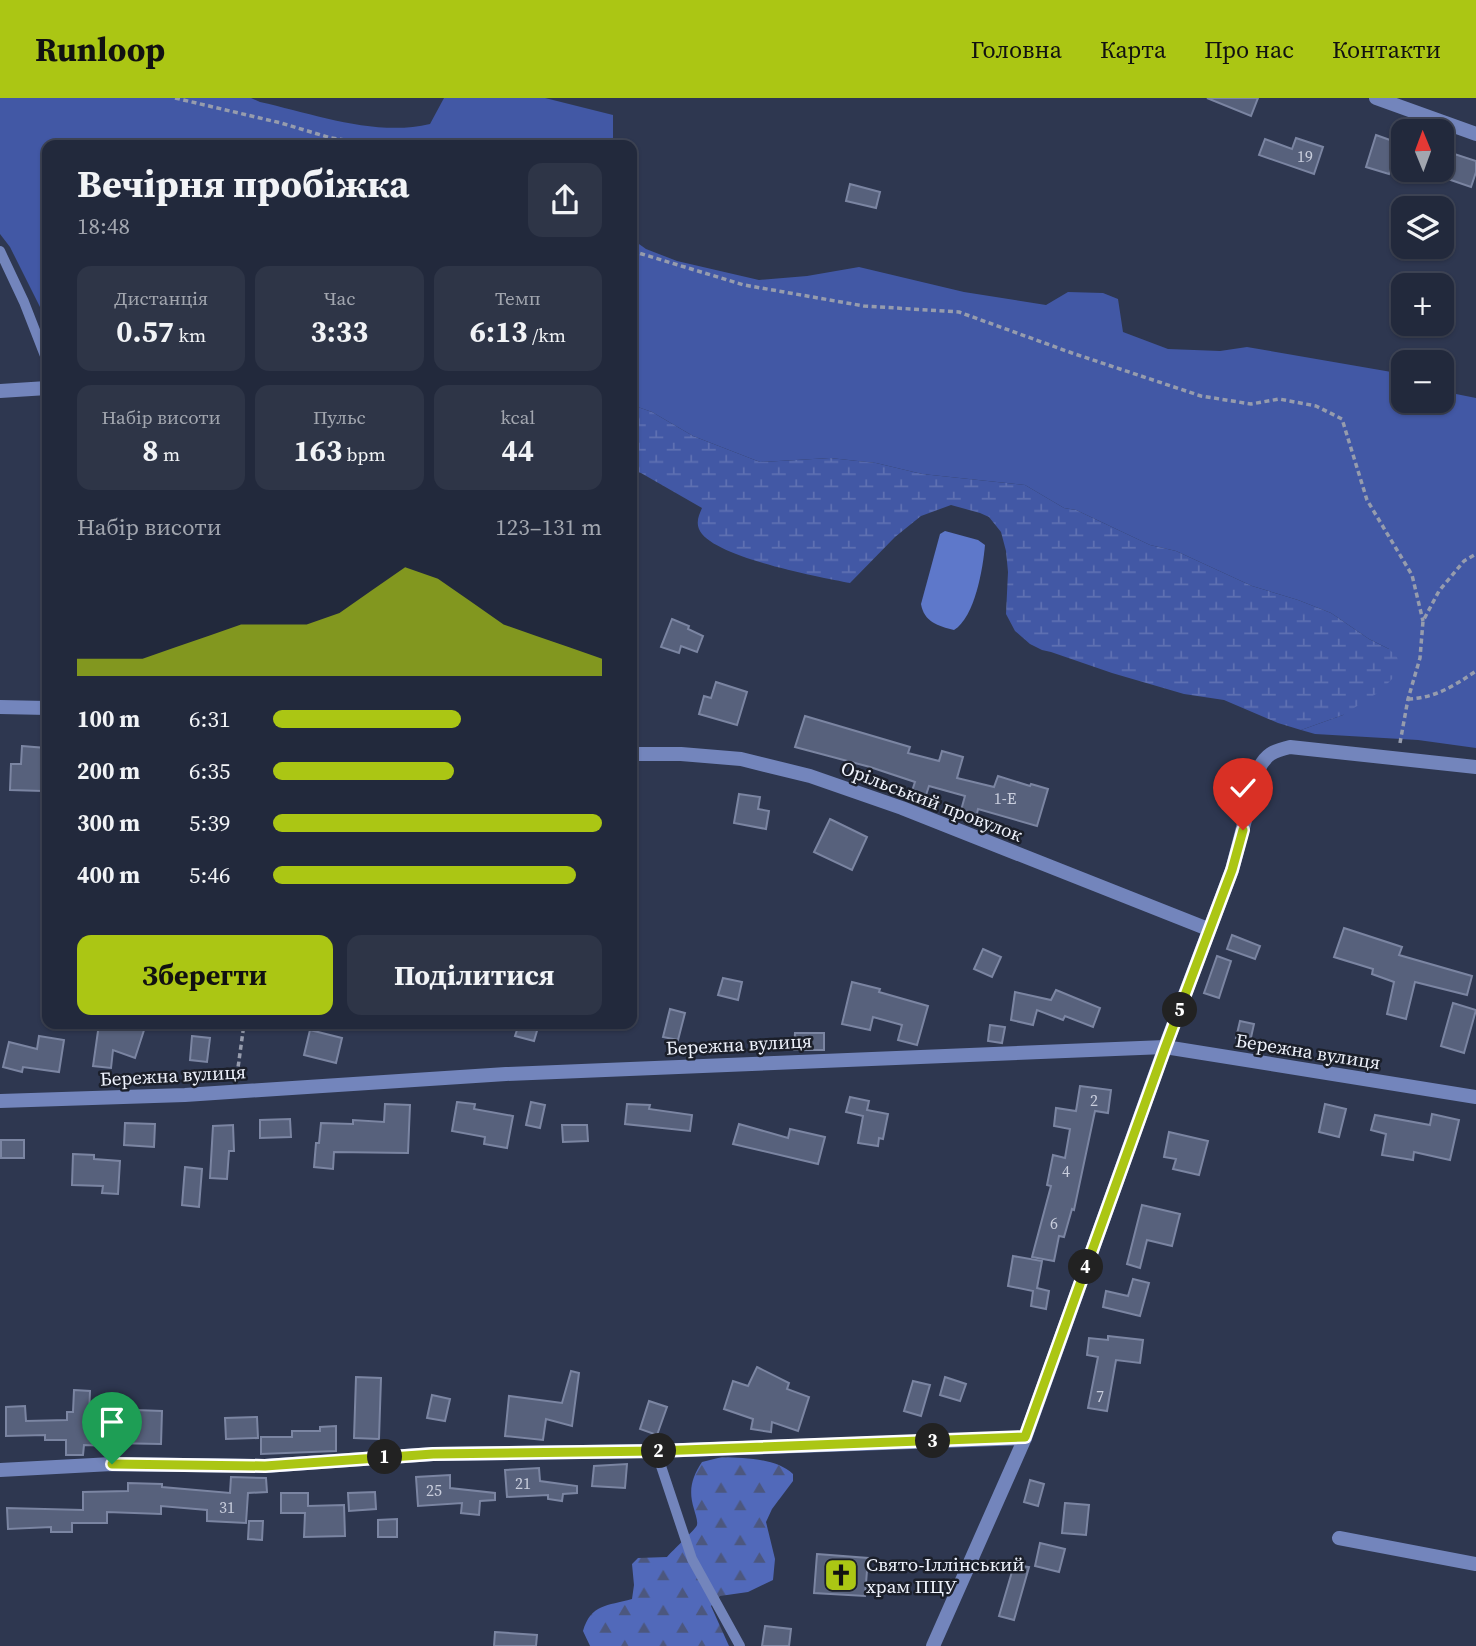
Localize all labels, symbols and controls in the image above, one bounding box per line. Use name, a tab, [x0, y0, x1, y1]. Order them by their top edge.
text: Runloop	[35, 27, 165, 72]
text: Головна	[971, 33, 1062, 66]
text: Карта	[1100, 33, 1166, 66]
text: Про нас	[1204, 33, 1294, 66]
text: Контакти	[1332, 33, 1441, 66]
north arrow	[1391, 119, 1454, 182]
map controls	[1391, 119, 1454, 413]
house number: 19	[1297, 145, 1313, 167]
text: Вечірня пробіжка	[77, 158, 410, 210]
button: share	[528, 163, 602, 237]
button: layers	[1391, 196, 1454, 259]
text: 18:48	[77, 210, 130, 242]
button: +	[1391, 273, 1454, 336]
text: Дистанція	[114, 285, 208, 311]
text: Час	[324, 285, 355, 311]
text: Темп	[495, 285, 541, 311]
text: 0.57	[116, 311, 174, 352]
text: 3:33	[311, 311, 368, 352]
text: 6:13	[470, 311, 528, 352]
text: km	[174, 322, 206, 348]
text: /km	[528, 322, 566, 348]
button: −	[1391, 350, 1454, 413]
text: Набір висоти	[101, 404, 221, 430]
text: Пульс	[313, 404, 366, 430]
text: kcal	[501, 404, 535, 430]
text: 8	[142, 430, 159, 471]
text: 163	[293, 430, 342, 471]
text: 44	[502, 430, 534, 471]
text: m	[159, 441, 180, 467]
text: bpm	[342, 441, 386, 467]
text: Набір висоти	[77, 511, 222, 543]
text: 123–131 m	[495, 511, 602, 543]
text: 100 m	[77, 703, 140, 735]
text: 6:31	[189, 703, 230, 735]
street label: Орільський провулок	[837, 754, 1027, 848]
text: 200 m	[77, 755, 140, 787]
text: 6:35	[189, 755, 230, 787]
pin	[1213, 758, 1273, 830]
icon: check	[1224, 769, 1262, 807]
house number: 1-Е	[994, 787, 1017, 809]
text: 300 m	[77, 807, 140, 839]
text: 5:39	[189, 807, 230, 839]
text: 400 m	[77, 859, 140, 891]
text: 5:46	[189, 859, 230, 891]
button: Зберегти	[77, 935, 333, 1015]
button: Поділитися	[347, 935, 602, 1015]
pin: 5	[1162, 992, 1198, 1028]
text: 5	[1174, 996, 1185, 1022]
street label: Бережна вулиця	[665, 1027, 813, 1061]
street label: Бережна вулиця	[1234, 1027, 1382, 1075]
street label: Бережна вулиця	[99, 1058, 247, 1092]
house number: 2	[1090, 1089, 1098, 1111]
house number: 4	[1062, 1160, 1070, 1182]
house number: 6	[1050, 1212, 1058, 1234]
pin: 4	[1068, 1250, 1104, 1284]
text: 4	[1080, 1253, 1091, 1279]
house number: 7	[1096, 1385, 1104, 1407]
pin	[82, 1392, 142, 1464]
icon: arrive	[93, 1403, 131, 1441]
pin: 3	[916, 1424, 950, 1458]
text: 3	[927, 1427, 938, 1453]
pin: 2	[642, 1434, 676, 1468]
text: 2	[653, 1437, 664, 1463]
pin: 1	[368, 1440, 402, 1474]
text: 1	[379, 1443, 390, 1469]
house number: 21	[515, 1472, 531, 1494]
house number: 25	[426, 1479, 442, 1501]
house number: 31	[219, 1496, 235, 1518]
place label: Свято-Іллінський храм ПЦУ	[866, 1551, 1024, 1599]
church icon: Свято-Іллінський храм ПЦУ	[822, 1556, 860, 1594]

